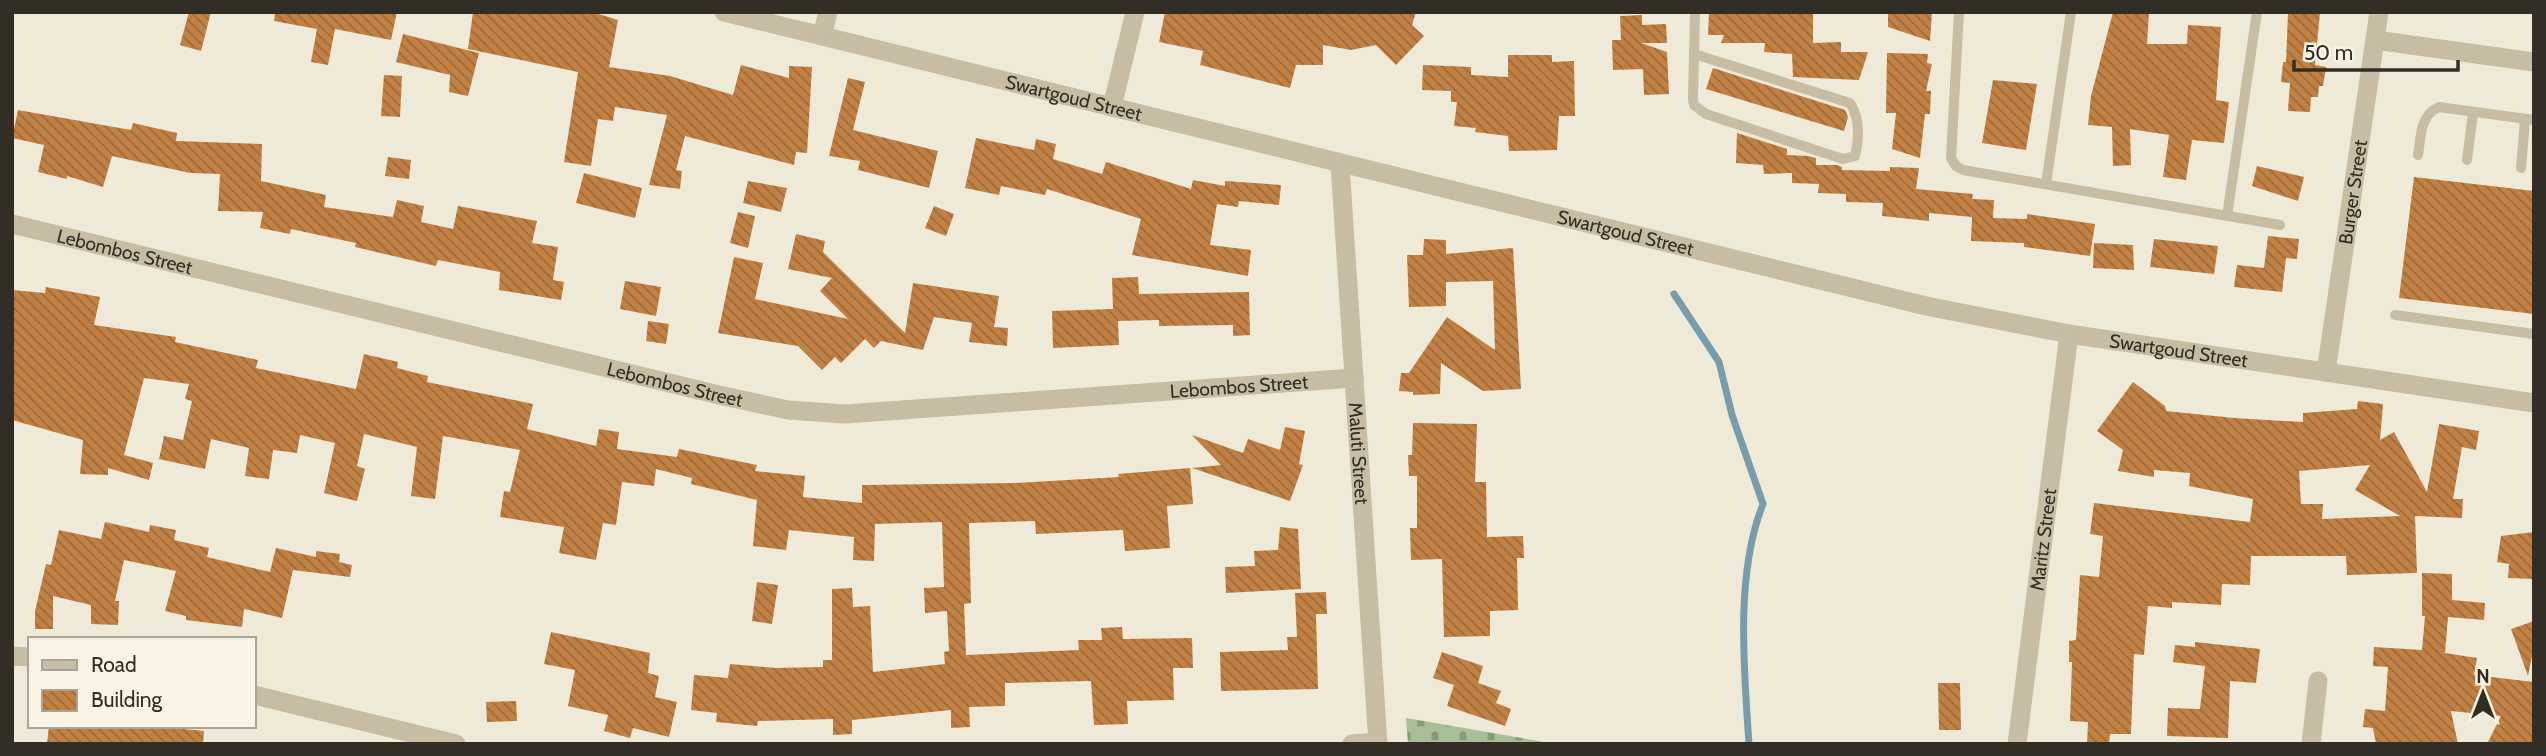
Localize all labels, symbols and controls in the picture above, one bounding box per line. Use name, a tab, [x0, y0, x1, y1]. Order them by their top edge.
scale bar	[2294, 28, 2458, 72]
text: 50 m	[2304, 40, 2353, 65]
street label: Swartgoud Street	[1003, 70, 1145, 126]
street label: Burger Street	[2334, 138, 2372, 246]
street label: Swartgoud Street	[1555, 205, 1696, 261]
street label: Lebombos Street	[54, 224, 195, 279]
street label: Swartgoud Street	[2108, 329, 2250, 372]
street label: Lebombos Street	[605, 357, 745, 412]
street label: Lebombos Street	[1169, 370, 1310, 403]
street label: Maluti Street	[1344, 402, 1373, 506]
street label: Maritz Street	[2026, 487, 2061, 592]
legend	[28, 637, 256, 728]
text: Road	[91, 652, 137, 677]
north arrow	[2448, 658, 2518, 728]
text: N	[2476, 665, 2490, 688]
text: Building	[91, 687, 163, 712]

